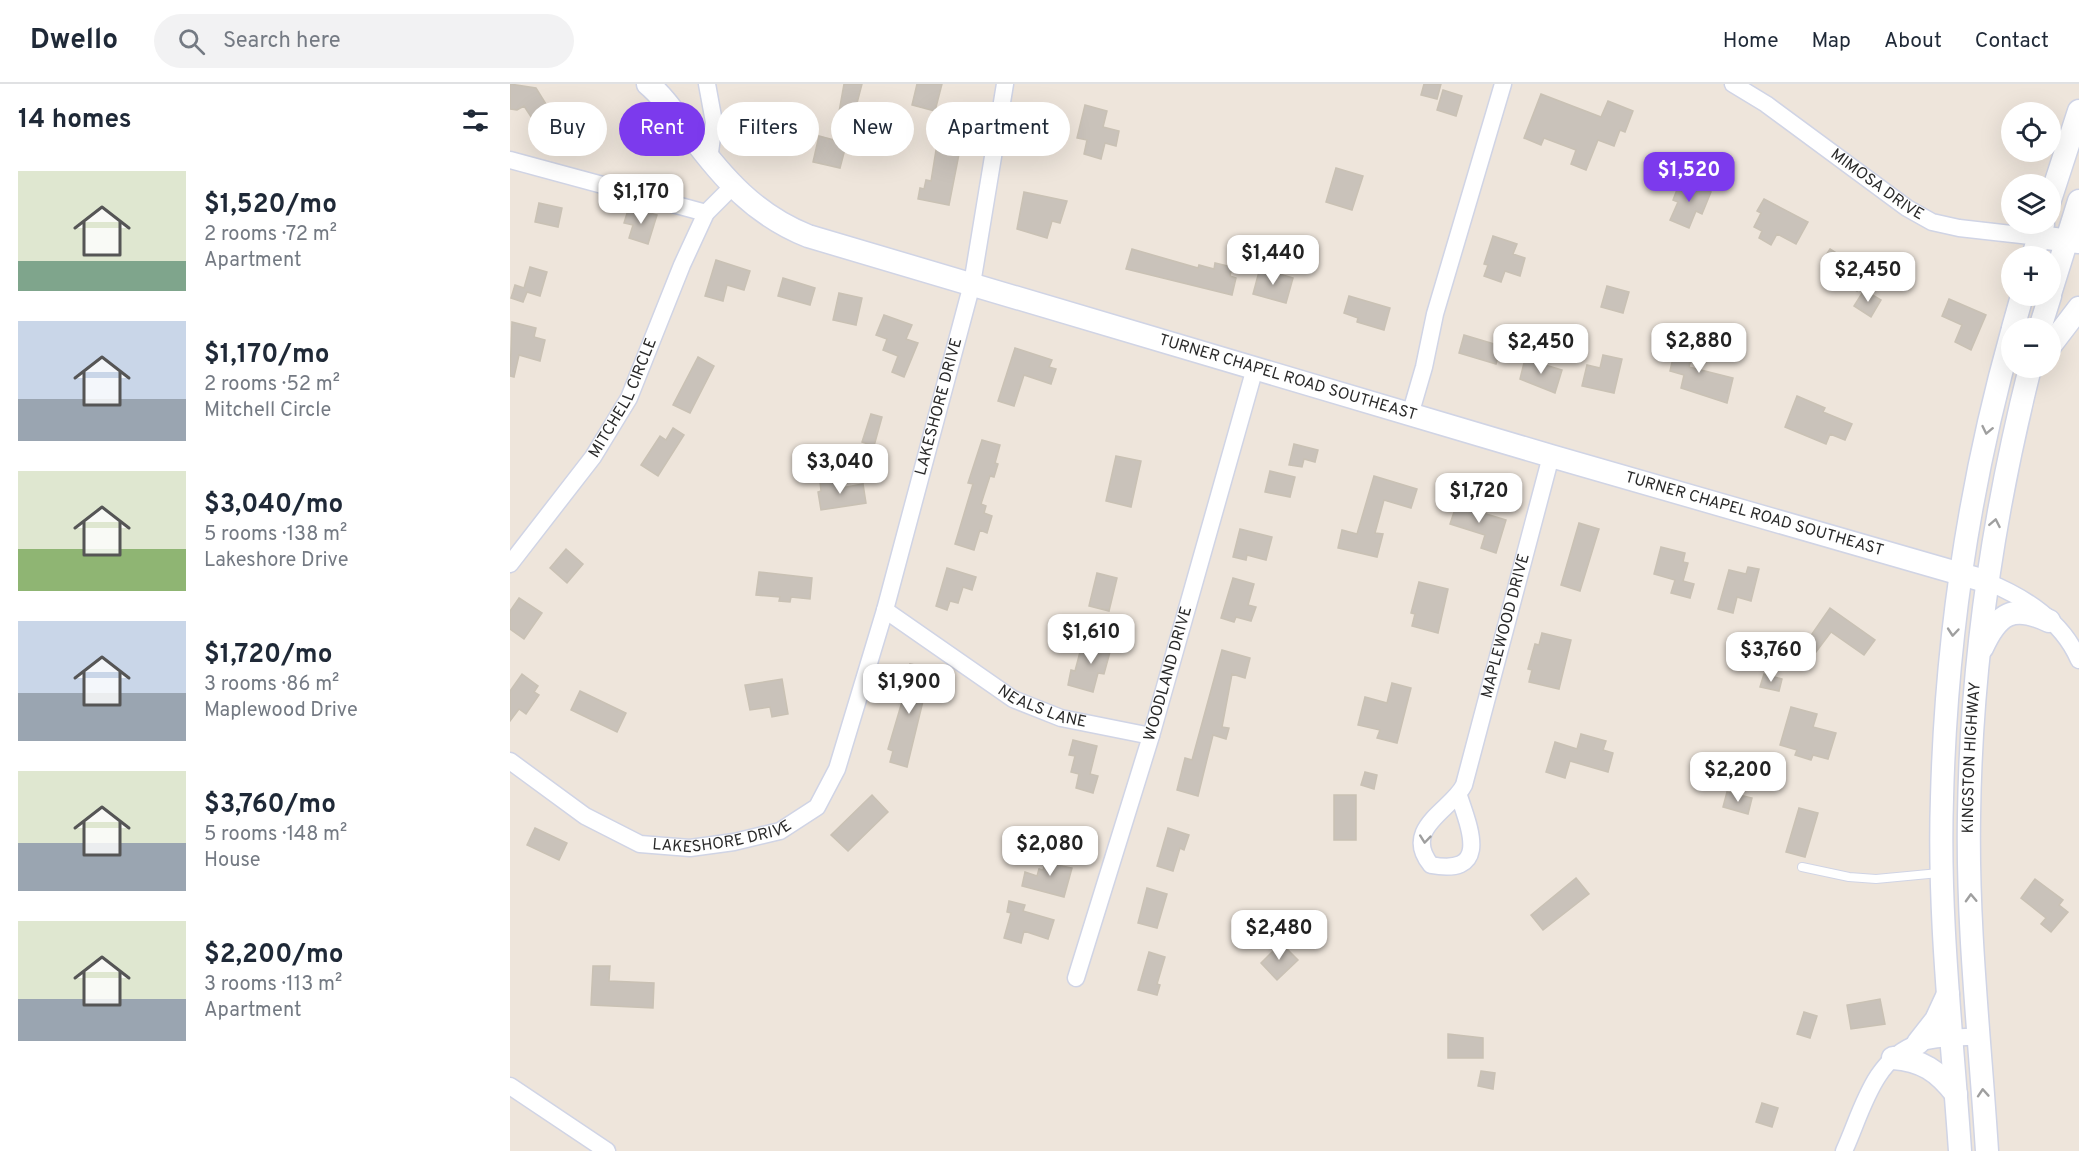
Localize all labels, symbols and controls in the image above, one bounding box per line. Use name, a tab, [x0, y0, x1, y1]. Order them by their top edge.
search box	[154, 14, 574, 68]
text: Dwello	[30, 23, 118, 59]
icon: search	[175, 25, 208, 58]
text: Search here	[223, 28, 341, 55]
text: Home	[1723, 28, 1779, 55]
text: Map	[1812, 28, 1851, 55]
text: About	[1884, 28, 1942, 55]
text: Contact	[1975, 28, 2049, 55]
chip: Buy	[528, 102, 607, 156]
chip: Rent	[619, 102, 705, 156]
chip: Filters	[717, 102, 819, 156]
chip: New	[831, 102, 914, 156]
chip: Apartment	[926, 102, 1070, 156]
map controls	[2001, 102, 2061, 378]
button: locate	[2001, 102, 2061, 162]
text: 14 homes	[18, 104, 132, 137]
icon: filters	[459, 104, 492, 137]
street label: MIMOSA DRIVE	[1826, 145, 1927, 225]
pin: $1,520	[1640, 152, 1738, 203]
text: $1,520	[1658, 158, 1720, 184]
pin: $1,170	[592, 174, 690, 225]
button: layers	[2001, 174, 2061, 234]
text: $1,170	[612, 180, 670, 206]
text: $1,520/mo	[204, 189, 337, 222]
icon: home	[66, 195, 138, 267]
text: 2 rooms · 72 m²	[204, 222, 337, 248]
pin: $1,440	[1224, 235, 1322, 286]
text: $1,440	[1241, 241, 1305, 267]
button: +	[2001, 246, 2061, 306]
text: Apartment	[204, 248, 302, 274]
pin: $2,450	[1819, 252, 1917, 303]
text: $2,450	[1834, 258, 1902, 284]
button: −	[2001, 318, 2061, 378]
pin: $2,880	[1650, 323, 1748, 374]
pin: $2,450	[1492, 324, 1590, 375]
text: $2,880	[1665, 329, 1733, 355]
street label: TURNER CHAPEL ROAD SOUTHEAST	[1156, 330, 1419, 426]
text: $2,450	[1507, 330, 1575, 356]
street label: MITCHELL CIRCLE	[585, 335, 662, 462]
street label: LAKESHORE DRIVE	[911, 336, 967, 478]
text: $1,170/mo	[204, 339, 330, 372]
icon: home	[66, 345, 138, 417]
text: 2 rooms · 52 m²	[204, 372, 340, 398]
text: Mitchell Circle	[204, 398, 331, 424]
one-way arrow	[1981, 425, 1994, 435]
pin: $3,040	[791, 444, 889, 495]
text: $3,040	[806, 450, 874, 476]
street label: TURNER CHAPEL ROAD SOUTHEAST	[1623, 468, 1886, 561]
pin: $1,720	[1430, 473, 1528, 524]
text: $1,720	[1449, 479, 1509, 505]
text: $3,040/mo	[204, 489, 343, 522]
icon: home	[66, 495, 138, 567]
one-way arrow	[1988, 519, 2001, 529]
text: 5 rooms · 138 m²	[204, 522, 347, 548]
text: Lakeshore Drive	[204, 548, 348, 574]
street label: MAPLEWOOD DRIVE	[1477, 552, 1535, 700]
street label: WOODLAND DRIVE	[1140, 604, 1197, 743]
pin: $1,610	[1042, 614, 1140, 665]
text: $1,610	[1062, 620, 1120, 646]
one-way arrow	[1947, 628, 1960, 637]
pin: $3,760	[1722, 632, 1820, 683]
text: $3,760	[1740, 638, 1802, 664]
text: $1,720/mo	[204, 639, 332, 672]
icon: home	[66, 645, 138, 717]
pin: $1,900	[860, 664, 958, 715]
text: $1,900	[877, 670, 941, 696]
text: 3 rooms · 86 m²	[204, 672, 339, 698]
street label: NEALS LANE	[993, 681, 1088, 733]
street label: KINGSTON HIGHWAY	[1959, 681, 1986, 834]
text: Maplewood Drive	[204, 698, 358, 724]
pin: $2,200	[1689, 752, 1787, 803]
text: $2,200	[1704, 758, 1772, 784]
text: $3,760/mo	[204, 789, 336, 822]
icon: home	[66, 795, 138, 867]
street label: LAKESHORE DRIVE	[652, 816, 796, 858]
text: 5 rooms · 148 m²	[204, 822, 347, 848]
pin: $2,080	[1001, 826, 1099, 877]
text: $2,080	[1016, 832, 1084, 858]
one-way arrow	[1419, 835, 1432, 844]
text: House	[204, 848, 260, 874]
one-way arrow	[1964, 894, 1977, 903]
pin: $2,480	[1230, 910, 1328, 961]
text: $2,480	[1245, 916, 1313, 942]
text: $2,200/mo	[204, 939, 344, 972]
icon: home	[66, 945, 138, 1017]
text: 3 rooms · 113 m²	[204, 972, 342, 998]
text: Apartment	[204, 998, 302, 1024]
one-way arrow	[1977, 1088, 1990, 1097]

